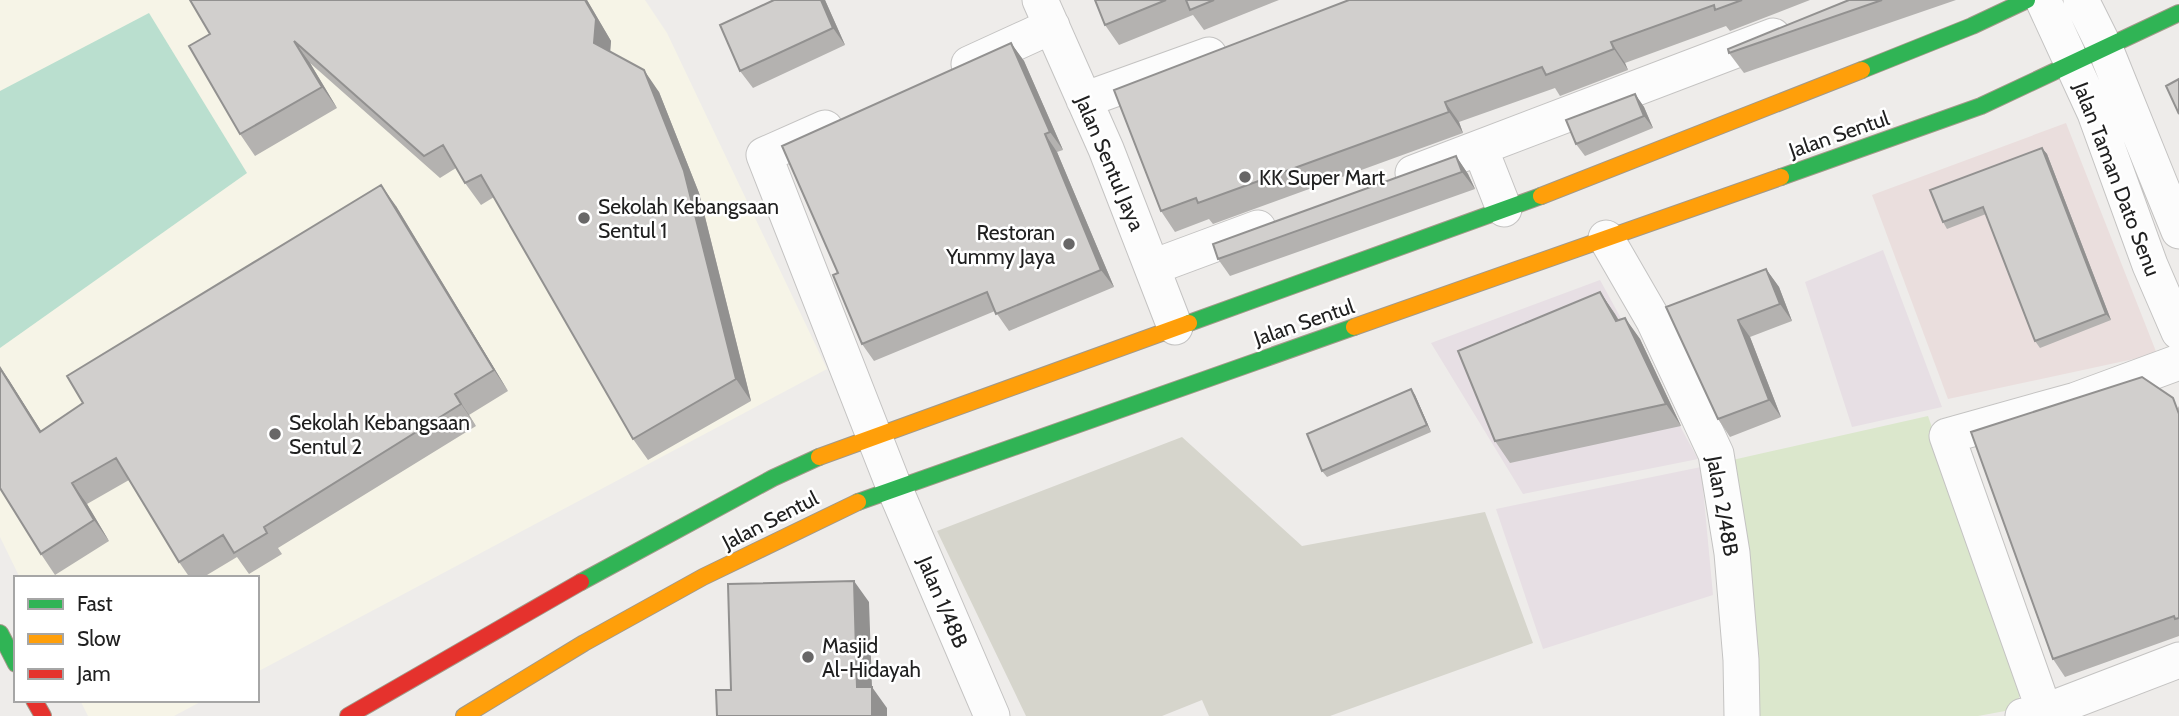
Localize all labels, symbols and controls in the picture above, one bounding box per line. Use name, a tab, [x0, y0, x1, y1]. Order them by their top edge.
street label: Jalan Taman Dato Senu	[2068, 78, 2166, 279]
street label: Jalan Sentul Jaya	[1070, 91, 1150, 234]
street label: Jalan Sentul	[1785, 105, 1892, 163]
place label: KK Super Mart	[1259, 165, 1385, 190]
marker: KK Super Mart	[1237, 169, 1253, 185]
place label: Sekolah Kebangsaan Sentul 1	[598, 194, 779, 243]
marker: Sekolah Kebangsaan Sentul 1	[576, 210, 592, 226]
place label: Restoran Yummy Jaya	[945, 220, 1055, 269]
marker: Restoran Yummy Jaya	[1061, 236, 1077, 252]
street label: Jalan Sentul	[1250, 293, 1357, 351]
place label: Sekolah Kebangsaan Sentul 2	[289, 410, 470, 459]
marker: Sekolah Kebangsaan Sentul 2	[267, 426, 283, 442]
street label: Jalan 2/48B	[1702, 453, 1744, 558]
street label: Jalan Sentul	[717, 485, 822, 555]
street label: Jalan 1/48B	[912, 552, 973, 651]
legend	[14, 576, 259, 702]
text: Fast	[77, 591, 113, 616]
text: Slow	[77, 626, 121, 651]
place label: Masjid Al-Hidayah	[822, 633, 921, 682]
marker: Masjid Al-Hidayah	[800, 649, 816, 665]
text: Jam	[76, 661, 111, 686]

